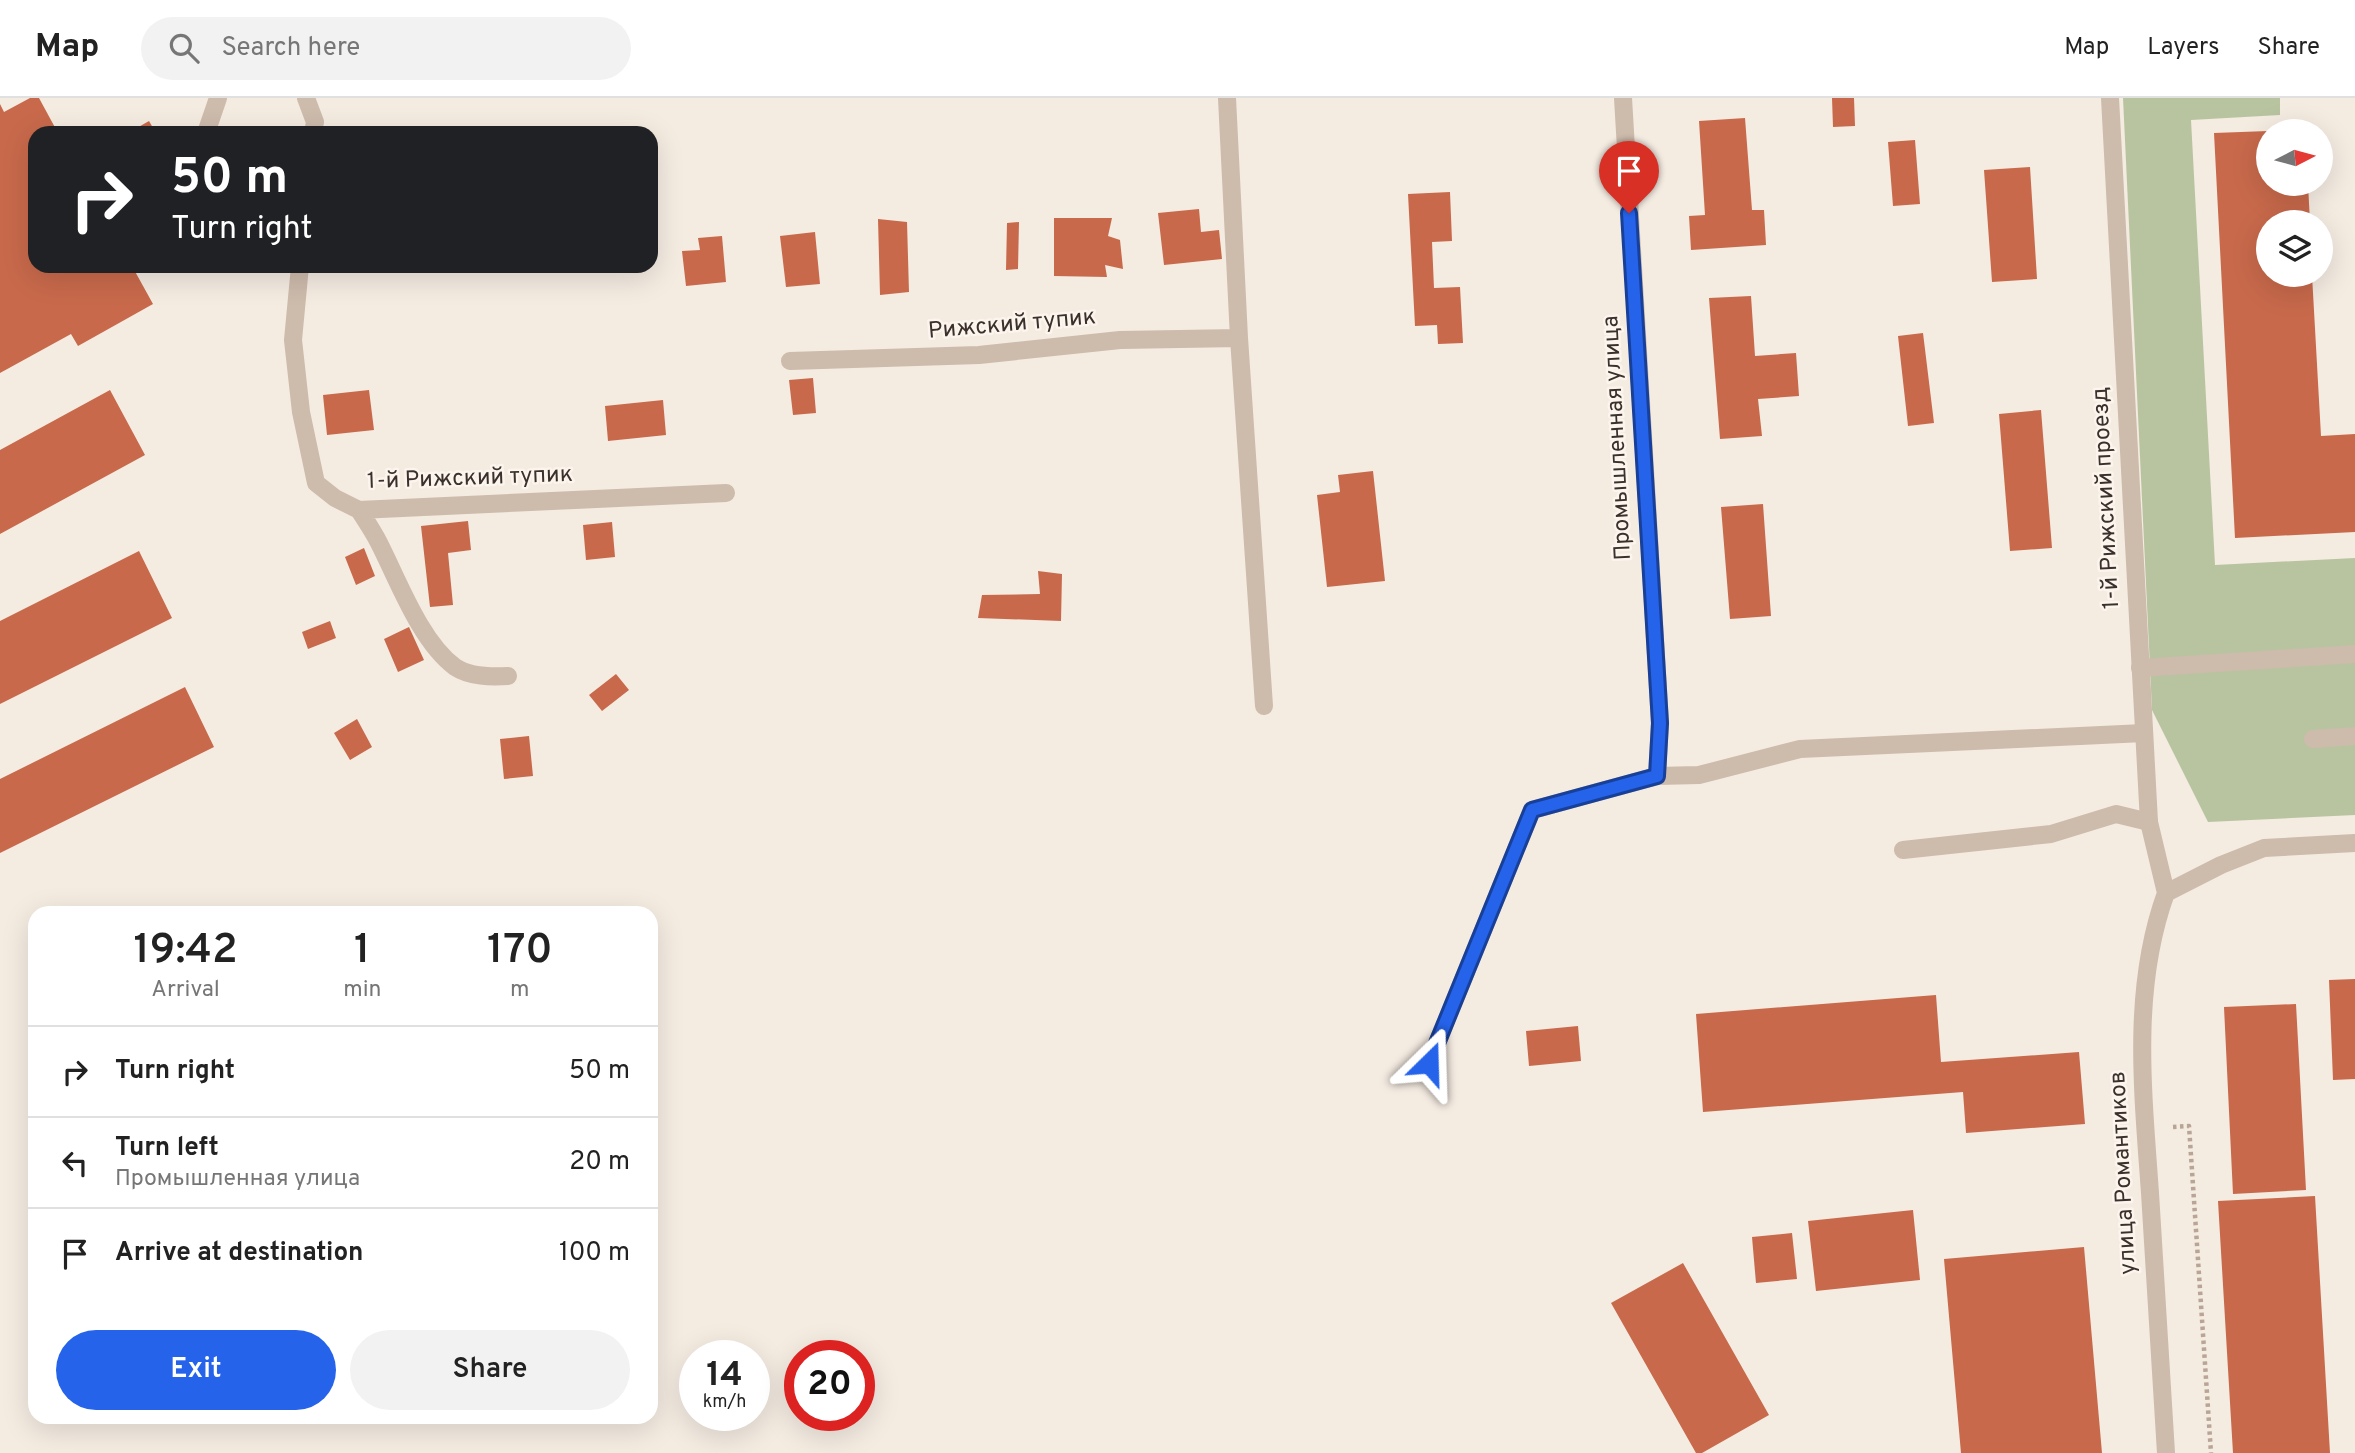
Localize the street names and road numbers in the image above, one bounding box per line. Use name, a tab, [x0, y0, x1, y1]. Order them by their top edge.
street label: Рижский тупик	[927, 303, 1097, 347]
street label: Промышленная улица	[1597, 315, 1639, 561]
street label: 1-й Рижский проезд	[2087, 386, 2127, 610]
street label: 1-й Рижский тупик	[367, 461, 573, 497]
street label: улица Романтиков	[2104, 1070, 2144, 1276]

